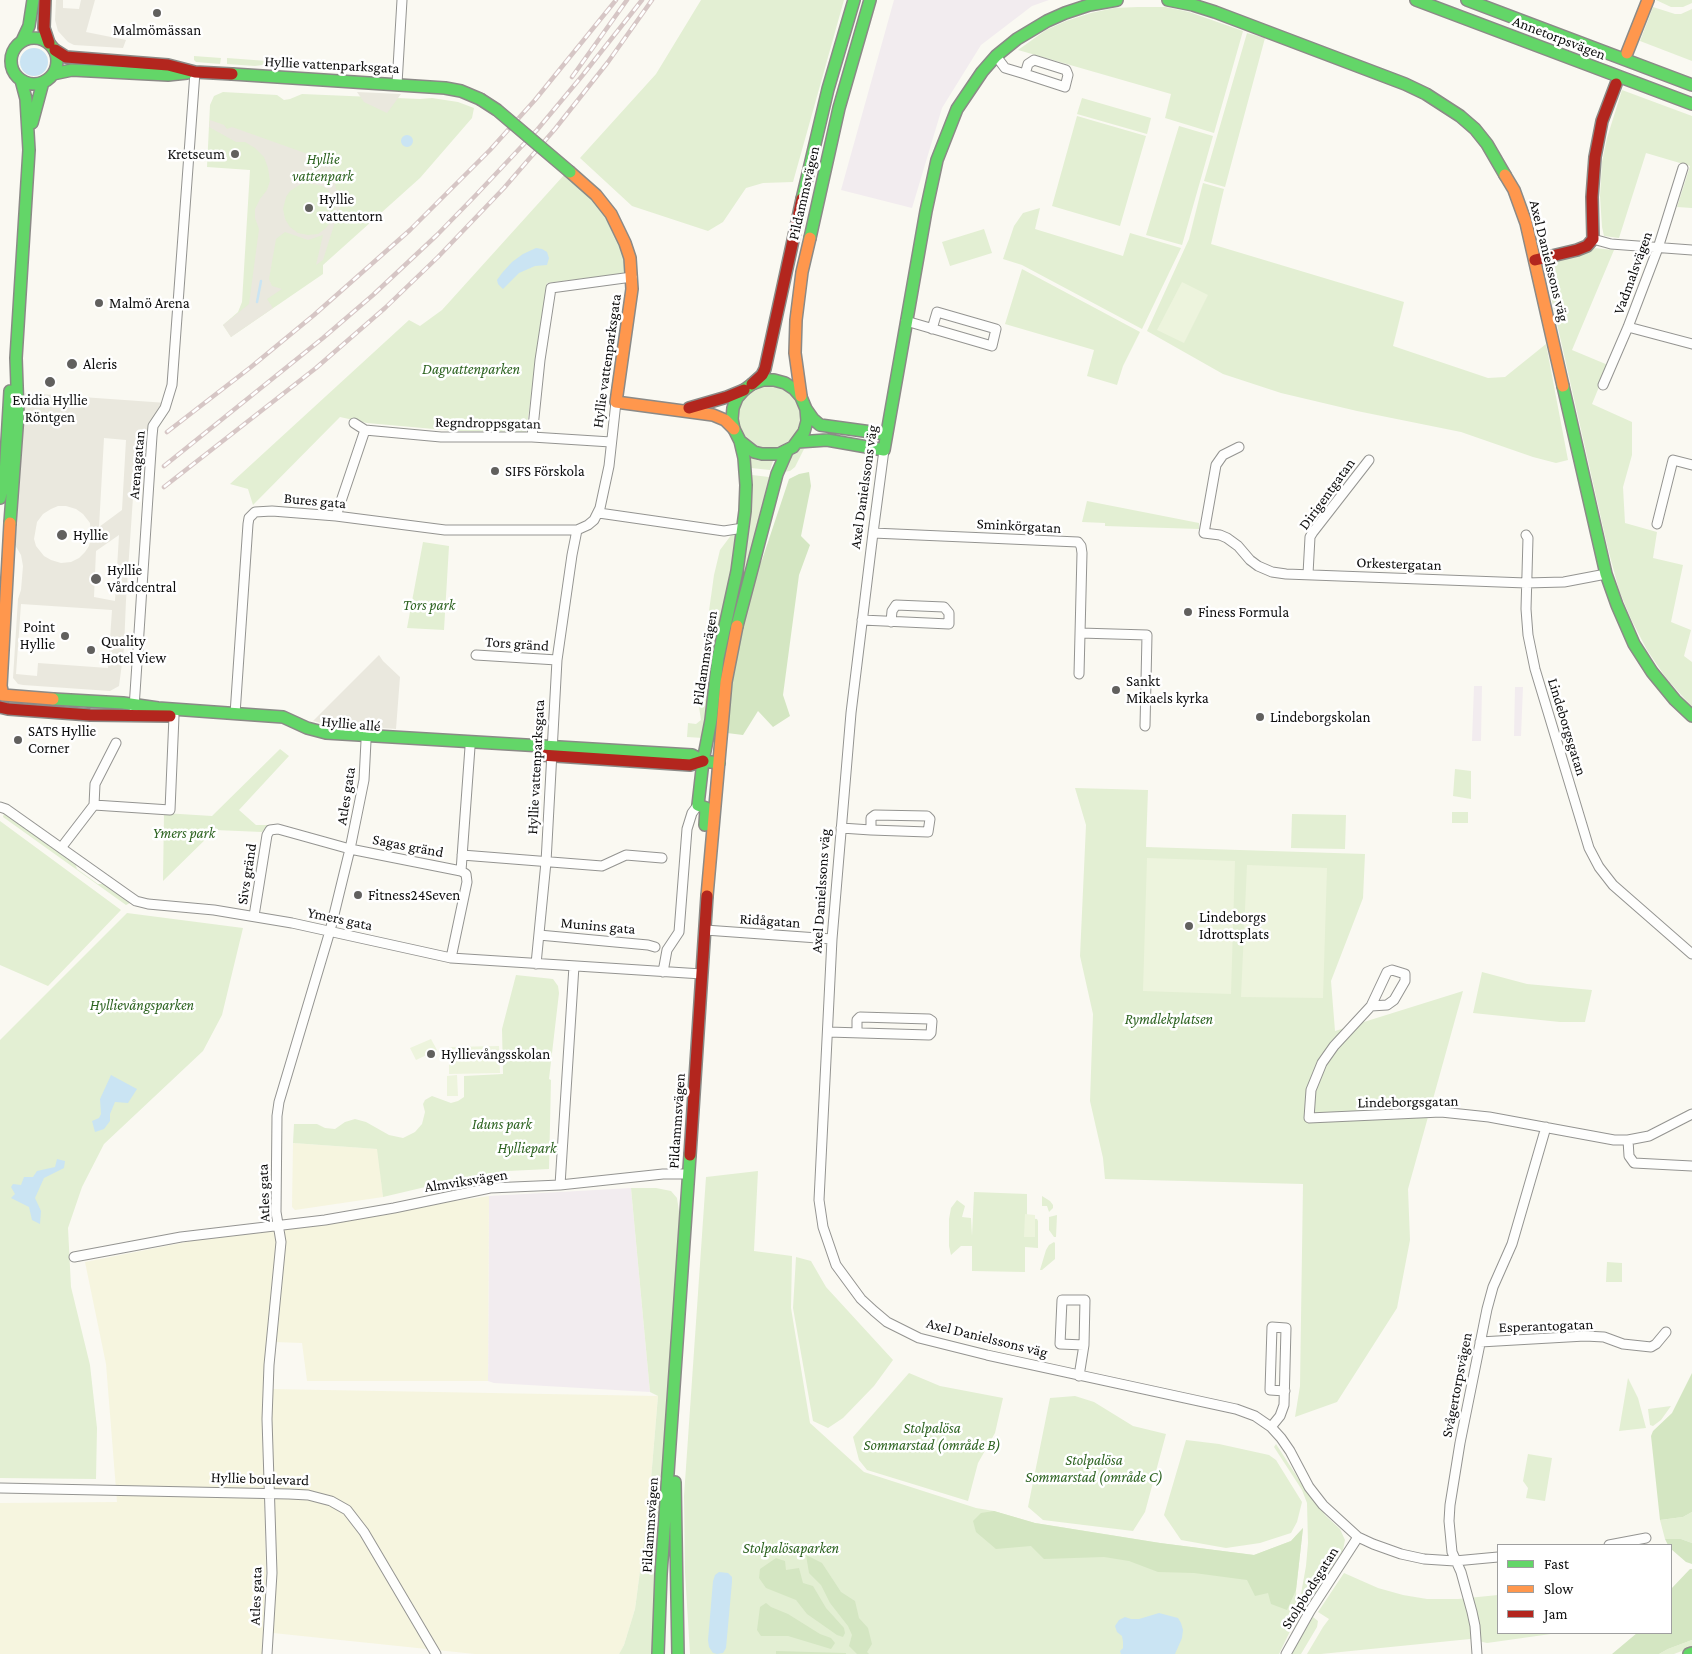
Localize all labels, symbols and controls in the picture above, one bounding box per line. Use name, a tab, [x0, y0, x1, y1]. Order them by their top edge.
marker: Malmömässan	[151, 7, 163, 19]
street label: Annetorpsvägen	[1510, 12, 1608, 64]
place label: Malmömässan	[113, 21, 201, 39]
street label: Hyllie vattenparksgata	[264, 52, 400, 78]
street label: Pildammsvägen	[784, 144, 824, 242]
place label: Kretseum	[167, 145, 225, 163]
marker: Kretseum	[229, 148, 241, 160]
park label: Hyllie vattenpark	[292, 150, 354, 185]
place label: Hyllie vattentorn	[319, 190, 383, 225]
street label: Axel Danielssons väg	[1525, 198, 1573, 324]
marker: Hyllie vattentorn	[303, 202, 315, 214]
street label: Vadmalsvägen	[1610, 229, 1656, 317]
street label: Hyllie vattenparksgata	[589, 293, 625, 429]
place label: Malmö Arena	[109, 294, 190, 312]
marker: Malmö Arena	[93, 297, 105, 309]
place label: Aleris	[83, 355, 117, 373]
marker: Aleris	[65, 357, 79, 371]
park label: Dagvattenparken	[422, 360, 520, 378]
marker: Evidia Hyllie Röntgen	[43, 375, 57, 389]
place label: Evidia Hyllie Röntgen	[12, 391, 88, 426]
street label: Regndroppsgatan	[435, 413, 541, 433]
street label: Axel Danielssons väg	[846, 424, 882, 550]
street label: Arenagatan	[125, 430, 149, 500]
street label: Dirigentgatan	[1295, 455, 1359, 533]
place label: SIFS Förskola	[505, 462, 585, 480]
marker: SIFS Förskola	[489, 465, 501, 477]
street label: Bures gata	[283, 489, 347, 513]
street label: Sminkörgatan	[976, 515, 1062, 537]
place label: Hyllie	[73, 526, 108, 544]
marker: Hyllie	[55, 528, 69, 542]
street label: Orkestergatan	[1356, 554, 1442, 574]
place label: Hyllie Vårdcentral	[107, 561, 176, 596]
marker: Hyllie Vårdcentral	[89, 572, 103, 586]
park label: Tors park	[403, 596, 455, 614]
place label: Finess Formula	[1198, 603, 1289, 621]
marker: Finess Formula	[1182, 606, 1194, 618]
street label: Pildammsvägen	[689, 609, 721, 707]
place label: Point Hyllie	[20, 618, 55, 653]
marker: Point Hyllie	[59, 630, 71, 642]
place label: Quality Hotel View	[101, 632, 166, 667]
street label: Tors gränd	[484, 633, 550, 655]
marker: Quality Hotel View	[85, 644, 97, 656]
place label: Sankt Mikaels kyrka	[1126, 672, 1209, 707]
street label: Lindeborgsgatan	[1544, 676, 1590, 778]
marker: Sankt Mikaels kyrka	[1110, 684, 1122, 696]
street label: Hyllie vattenparksgata	[523, 699, 549, 835]
place label: Lindeborgskolan	[1270, 708, 1371, 726]
marker: Lindeborgskolan	[1254, 711, 1266, 723]
street label: Hyllie allé	[321, 712, 381, 736]
place label: SATS Hyllie Corner	[28, 722, 96, 757]
marker: SATS Hyllie Corner	[12, 734, 24, 746]
street label: Atles gata	[333, 766, 359, 826]
park label: Ymers park	[153, 824, 215, 842]
street label: Axel Danielssons väg	[808, 828, 834, 954]
street label: Sagas gränd	[371, 830, 445, 862]
street label: Sivs gränd	[233, 842, 261, 906]
place label: Fitness24Seven	[368, 886, 460, 904]
marker: Fitness24Seven	[352, 889, 364, 901]
street label: Ymers gata	[306, 903, 374, 935]
place label: Lindeborgs Idrottsplats	[1199, 908, 1269, 943]
street label: Ridågatan	[739, 910, 801, 932]
street label: Munins gata	[560, 914, 636, 938]
marker: Lindeborgs Idrottsplats	[1183, 920, 1195, 932]
park label: Hyllievångsparken	[90, 996, 194, 1014]
park label: Rymdlekplatsen	[1125, 1010, 1213, 1028]
place label: Hyllievångsskolan	[441, 1045, 550, 1063]
marker: Hyllievångsskolan	[425, 1048, 437, 1060]
street label: Pildammsvägen	[665, 1073, 689, 1169]
street label: Lindeborgsgatan	[1357, 1092, 1459, 1112]
park label: Iduns park	[472, 1115, 532, 1133]
park label: Hylliepark	[497, 1139, 557, 1157]
street label: Atles gata	[254, 1163, 274, 1223]
street label: Almviksvägen	[423, 1166, 509, 1196]
street label: Axel Danielssons väg	[924, 1314, 1050, 1362]
street label: Esperantogatan	[1498, 1315, 1594, 1337]
street label: Svågertorpsvägen	[1438, 1331, 1476, 1439]
park label: Stolpalösa Sommarstad (område B)	[864, 1419, 1000, 1454]
park label: Stolpalösa Sommarstad (område C)	[1025, 1451, 1163, 1486]
street label: Hyllie boulevard	[211, 1468, 309, 1490]
street label: Pildammsvägen	[638, 1477, 662, 1573]
park label: Stolpalösaparken	[743, 1539, 839, 1557]
street label: Stolpbodsgatan	[1277, 1543, 1343, 1633]
legend	[1497, 1544, 1672, 1634]
text: Fast	[1544, 1556, 1569, 1572]
street label: Atles gata	[246, 1566, 266, 1626]
text: Slow	[1544, 1581, 1573, 1597]
text: Jam	[1544, 1606, 1567, 1622]

